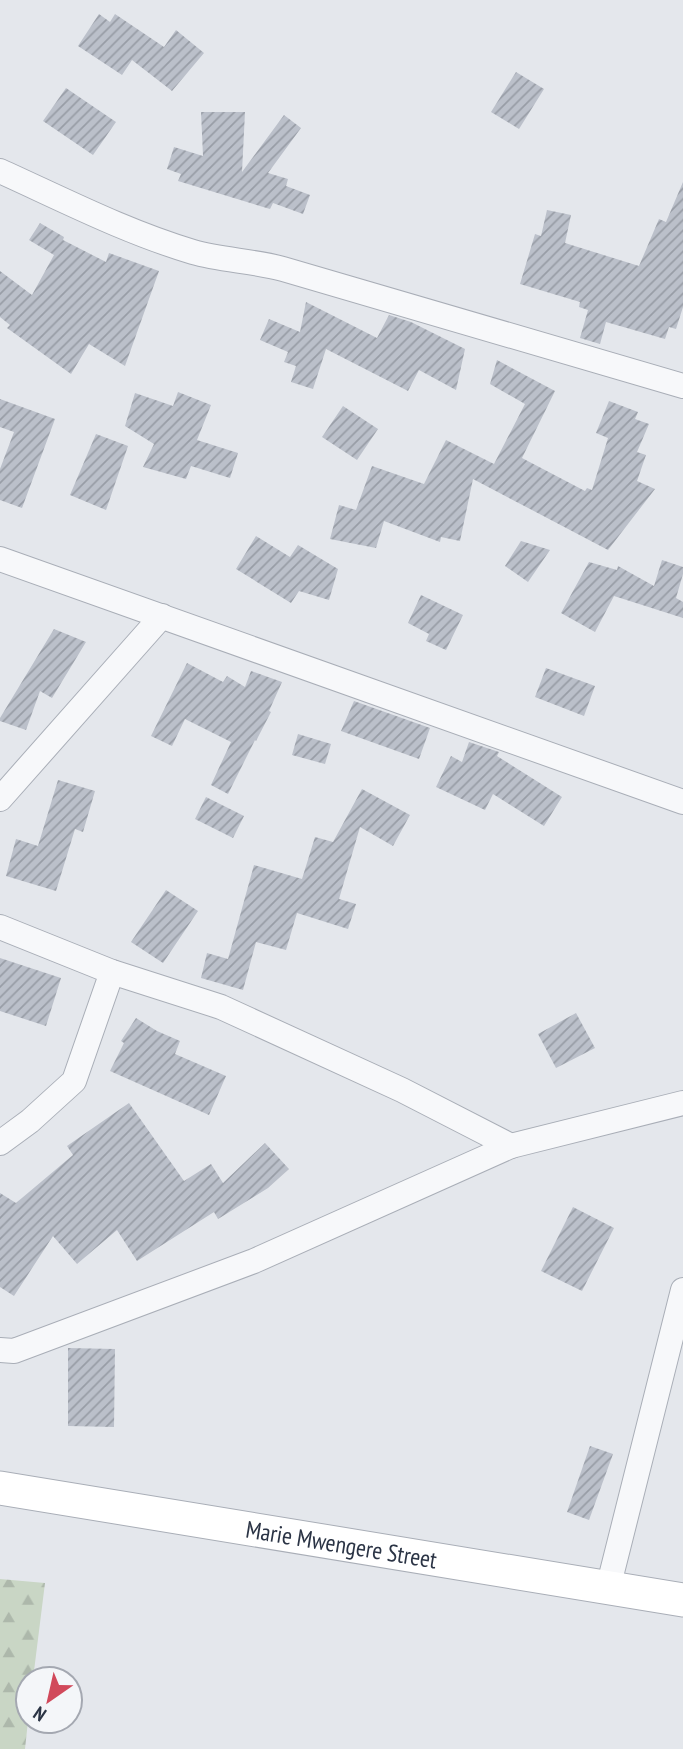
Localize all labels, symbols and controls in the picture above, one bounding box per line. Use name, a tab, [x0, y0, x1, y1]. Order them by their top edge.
street label: Marie Mwengere Street	[244, 1513, 440, 1575]
north arrow	[14, 1665, 84, 1735]
text: N	[29, 1701, 50, 1727]

